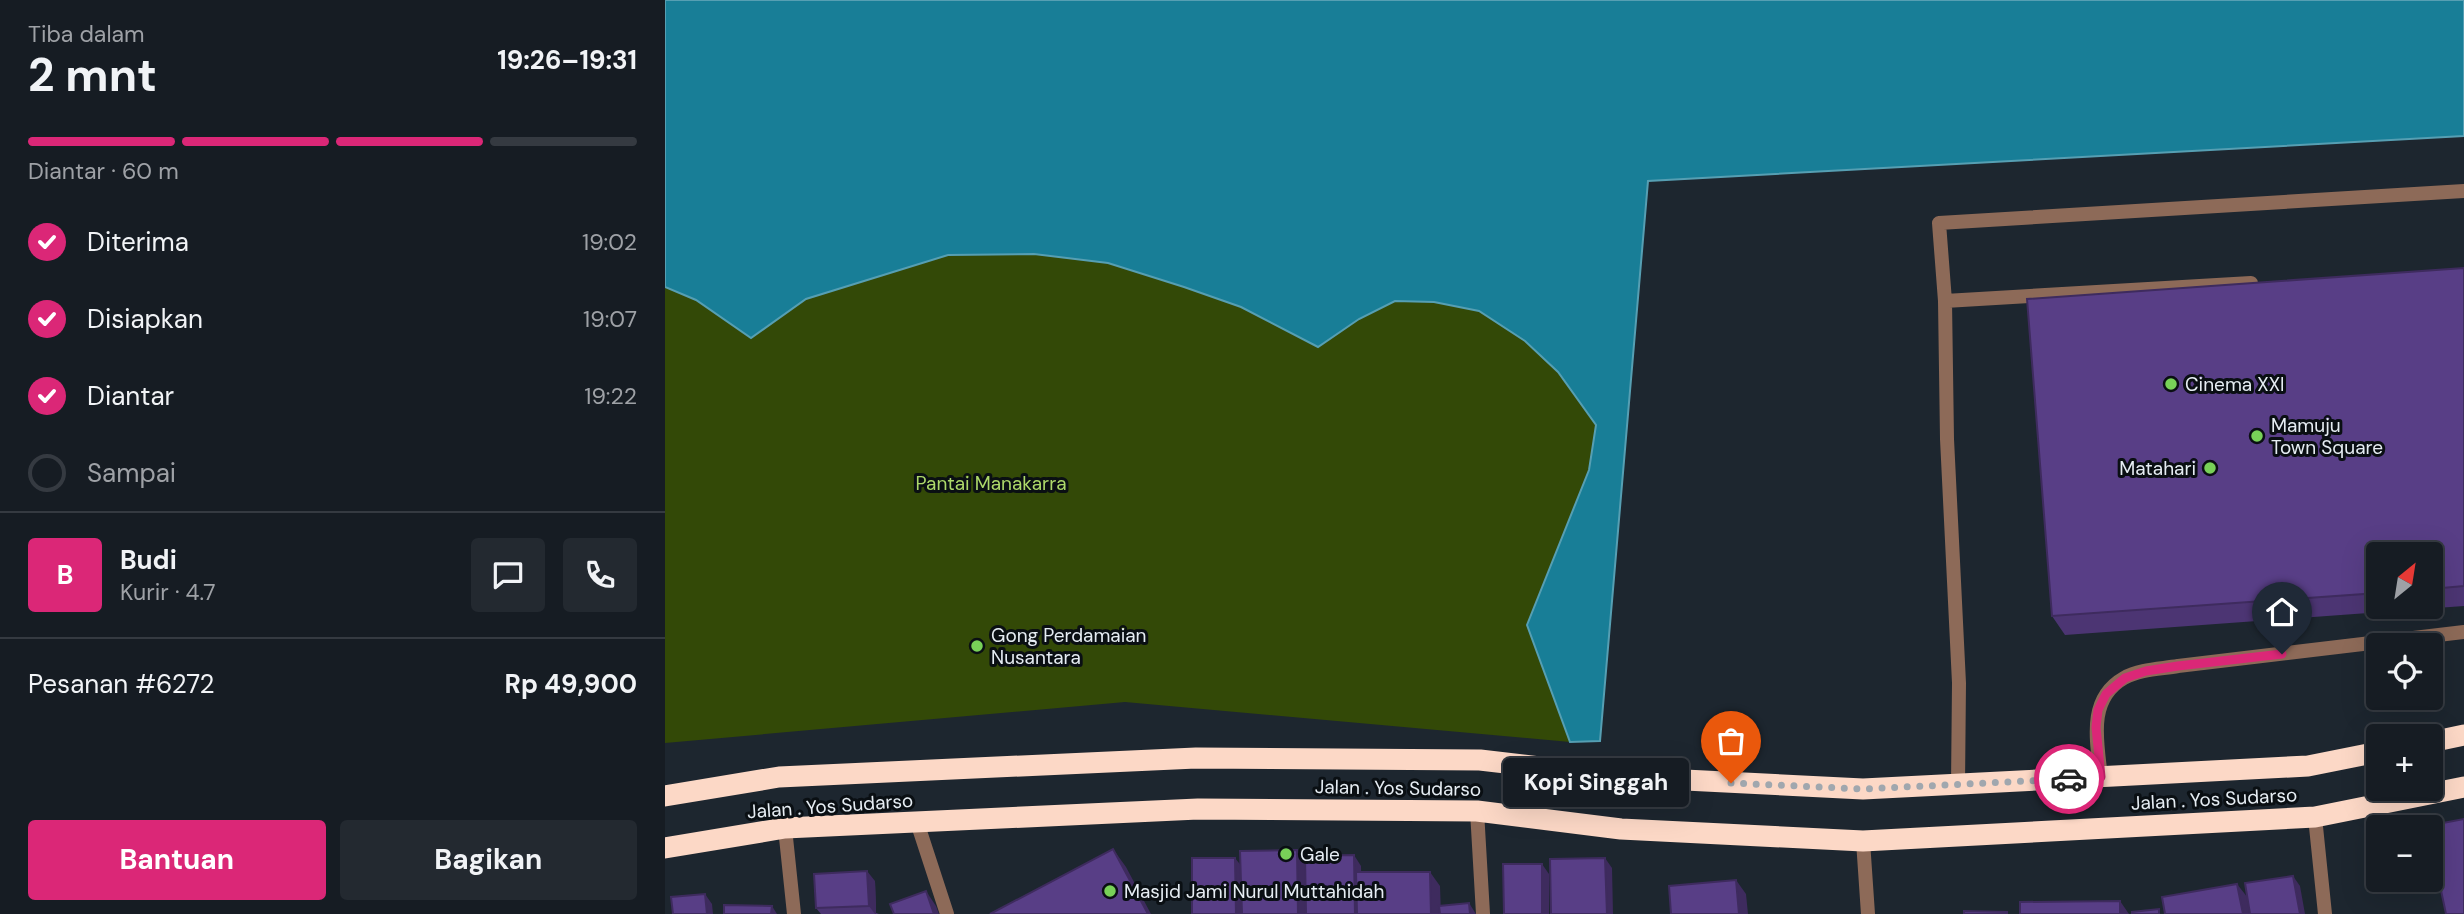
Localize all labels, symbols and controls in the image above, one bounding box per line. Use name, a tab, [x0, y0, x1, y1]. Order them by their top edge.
text: Tiba dalam	[28, 19, 145, 49]
text: 19:26–19:31	[497, 43, 637, 77]
text: 2 mnt	[28, 45, 157, 105]
text: Diantar · 60 m	[28, 156, 179, 186]
icon: check	[28, 223, 66, 261]
text: Diterima	[87, 225, 189, 259]
text: 19:02	[582, 227, 637, 257]
icon: check	[28, 300, 66, 338]
text: Disiapkan	[87, 302, 203, 336]
text: 19:07	[583, 304, 637, 334]
place label: Cinema XXI	[2185, 372, 2285, 397]
marker: Cinema XXI	[2163, 376, 2179, 392]
icon: check	[28, 377, 66, 415]
text: Diantar	[87, 379, 174, 413]
text: 19:22	[584, 381, 637, 411]
place label: Mamuju Town Square	[2271, 413, 2383, 460]
marker: Mamuju Town Square	[2249, 428, 2265, 444]
text: Sampai	[87, 456, 176, 490]
place label: Matahari	[2119, 456, 2196, 481]
marker: Matahari	[2202, 460, 2218, 476]
park label: Pantai Manakarra	[915, 471, 1067, 496]
button: chat	[471, 538, 545, 612]
button: phone	[563, 538, 637, 612]
north arrow	[2366, 542, 2443, 620]
map controls	[2366, 542, 2443, 892]
text: Budi	[120, 543, 177, 577]
text: B	[57, 558, 73, 592]
text: Kurir · 4.7	[120, 577, 216, 607]
pin	[2252, 582, 2312, 654]
icon: home	[2263, 593, 2301, 631]
place label: Gong Perdamaian Nusantara	[991, 623, 1146, 670]
button: locate	[2366, 633, 2443, 710]
marker: Gong Perdamaian Nusantara	[969, 638, 985, 654]
text: Pesanan #6272	[28, 667, 214, 701]
text: Rp 49,900	[505, 667, 637, 701]
pin	[1701, 711, 1761, 783]
icon: bag	[1712, 722, 1750, 760]
button: +	[2366, 724, 2443, 801]
courier	[2034, 744, 2104, 814]
callout: Kopi Singgah	[1503, 758, 1689, 808]
icon: car	[2050, 760, 2088, 798]
text: Kopi Singgah	[1524, 767, 1668, 797]
street label: Jalan . Yos Sudarso	[1315, 774, 1481, 802]
street label: Jalan . Yos Sudarso	[2130, 782, 2298, 816]
street label: Jalan . Yos Sudarso	[746, 788, 914, 824]
button: −	[2366, 815, 2443, 892]
button: Bantuan	[28, 820, 326, 900]
button: Bagikan	[340, 820, 637, 900]
place label: Gale	[1300, 842, 1340, 867]
marker: Gale	[1278, 846, 1294, 862]
place label: Masjid Jami Nurul Muttahidah	[1124, 879, 1384, 904]
marker: Masjid Jami Nurul Muttahidah	[1102, 883, 1118, 899]

